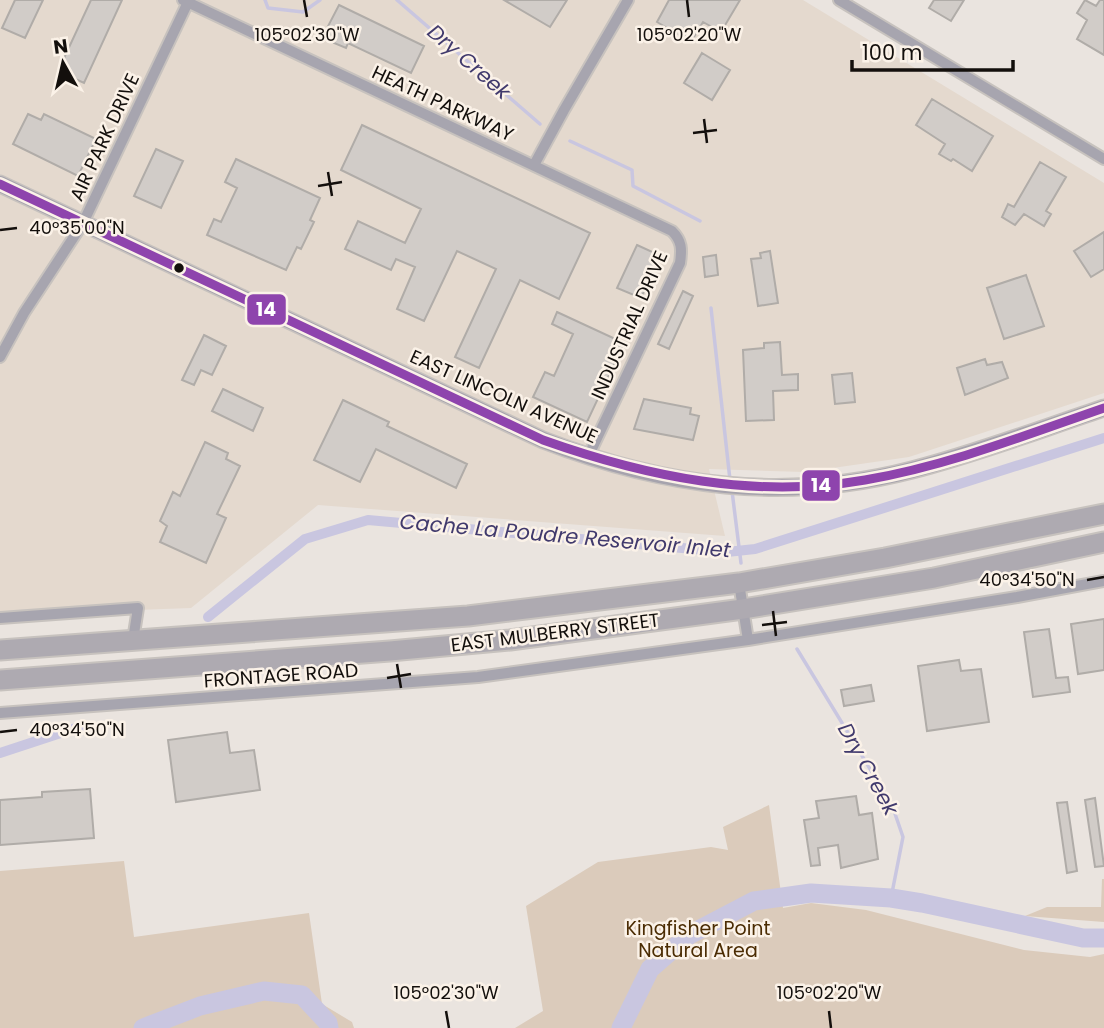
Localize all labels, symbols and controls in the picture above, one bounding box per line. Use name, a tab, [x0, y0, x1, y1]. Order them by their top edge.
water label: Dry Creek	[421, 17, 518, 107]
text: 105°02'30"W	[255, 22, 360, 47]
text: 105°02'20"W	[637, 22, 742, 47]
north arrow	[28, 28, 98, 98]
scale bar	[852, 28, 1013, 72]
text: N	[52, 32, 70, 61]
text: 100 m	[862, 38, 922, 67]
street label: HEATH PARKWAY	[368, 59, 518, 148]
street label: AIR PARK DRIVE	[63, 69, 146, 206]
text: 40°35'00"N	[29, 215, 125, 240]
street label: INDUSTRIAL DRIVE	[585, 246, 674, 404]
unlabelled marker	[172, 261, 186, 275]
line badge: 14	[246, 293, 287, 326]
text: 14	[256, 296, 276, 323]
street label: EAST LINCOLN AVENUE	[406, 343, 602, 450]
line badge: 14	[801, 469, 841, 502]
text: 14	[811, 472, 831, 499]
water label: Cache La Poudre Reservoir Inlet	[398, 507, 732, 564]
text: 40°34'50"N	[979, 567, 1075, 592]
street label: EAST MULBERRY STREET	[449, 606, 661, 659]
street label: FRONTAGE ROAD	[203, 657, 359, 694]
text: 40°34'50"N	[29, 717, 125, 742]
water label: Dry Creek	[831, 717, 906, 821]
park label: Kingfisher Point Natural Area	[626, 915, 771, 964]
text: 105°02'30"W	[394, 980, 499, 1005]
text: 105°02'20"W	[777, 980, 882, 1005]

